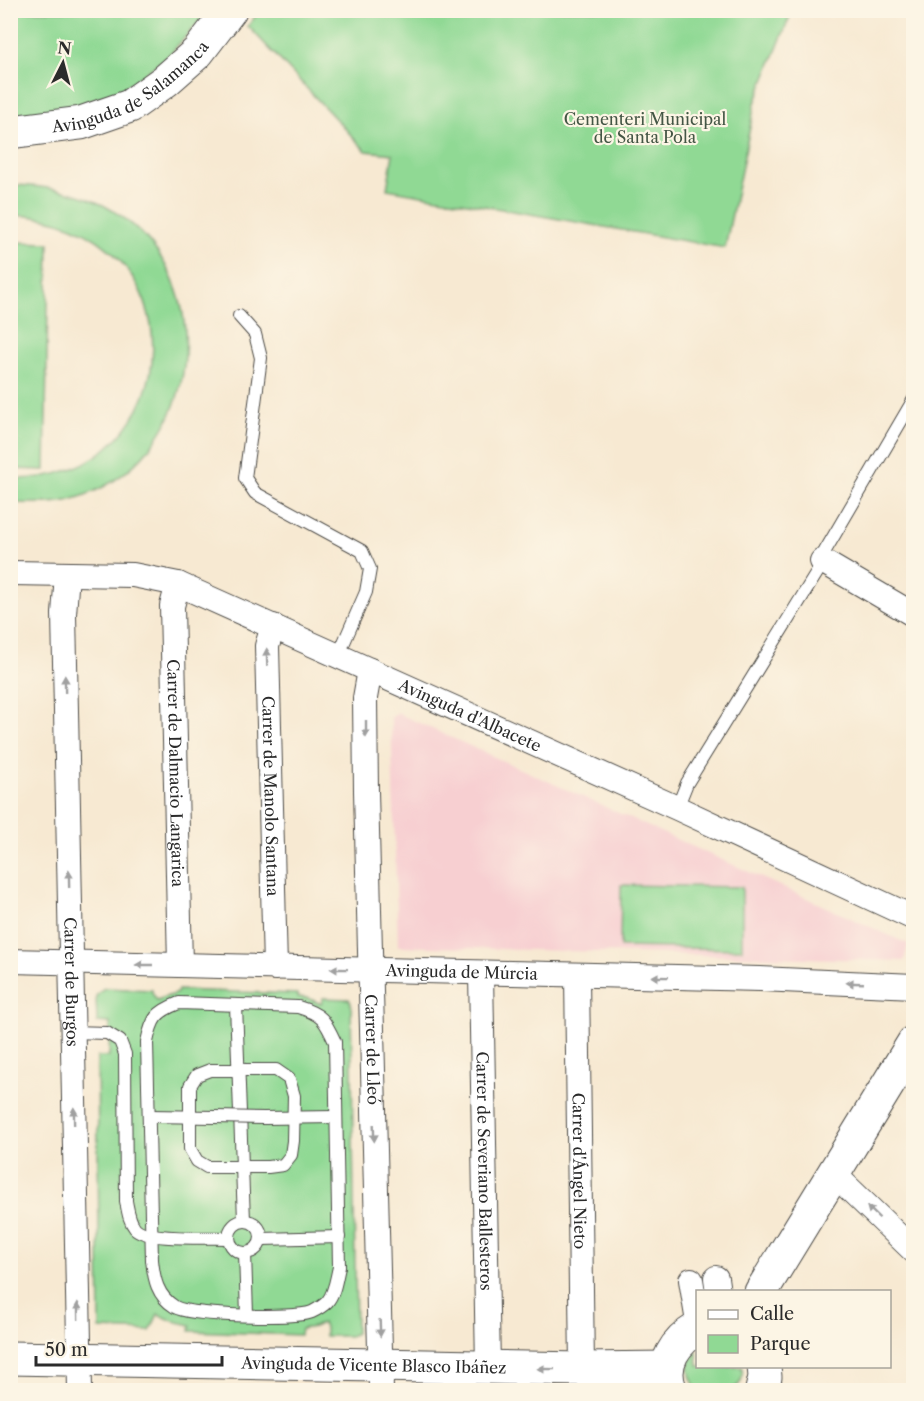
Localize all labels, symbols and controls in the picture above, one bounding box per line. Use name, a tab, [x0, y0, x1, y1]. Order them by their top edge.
north arrow	[33, 33, 93, 93]
street label: Avinguda de Salamanca	[50, 36, 213, 137]
text: N	[57, 37, 73, 59]
park label: Cementeri Municipal de Santa Pola	[564, 109, 727, 147]
one-way arrow	[262, 648, 272, 667]
street label: Carrer de Dalmacio Langarica	[163, 659, 188, 888]
street label: Avinguda d'Albacete	[395, 674, 544, 756]
one-way arrow	[61, 675, 70, 694]
street label: Carrer de Manolo Santana	[258, 696, 283, 897]
one-way arrow	[361, 719, 371, 738]
one-way arrow	[65, 870, 74, 889]
street label: Carrer de Burgos	[60, 917, 83, 1047]
one-way arrow	[135, 960, 154, 970]
street label: Avinguda de Múrcia	[385, 960, 539, 984]
one-way arrow	[330, 964, 349, 974]
one-way arrow	[651, 972, 670, 982]
one-way arrow	[846, 979, 865, 988]
street label: Carrer de Lleó	[361, 994, 384, 1105]
street label: Carrer de Severiano Ballesteros	[472, 1051, 497, 1291]
street label: Carrer d'Ángel Nieto	[568, 1093, 590, 1250]
one-way arrow	[69, 1107, 79, 1126]
one-way arrow	[370, 1124, 379, 1143]
one-way arrow	[866, 1205, 881, 1219]
legend	[696, 1290, 891, 1368]
one-way arrow	[73, 1302, 83, 1321]
text: Calle	[750, 1303, 794, 1325]
one-way arrow	[375, 1319, 384, 1338]
scale bar	[36, 1329, 222, 1367]
text: Parque	[750, 1333, 811, 1355]
text: 50 m	[45, 1339, 88, 1361]
street label: Avinguda de Vicente Blasco Ibáñez	[240, 1352, 507, 1378]
one-way arrow	[536, 1364, 555, 1373]

